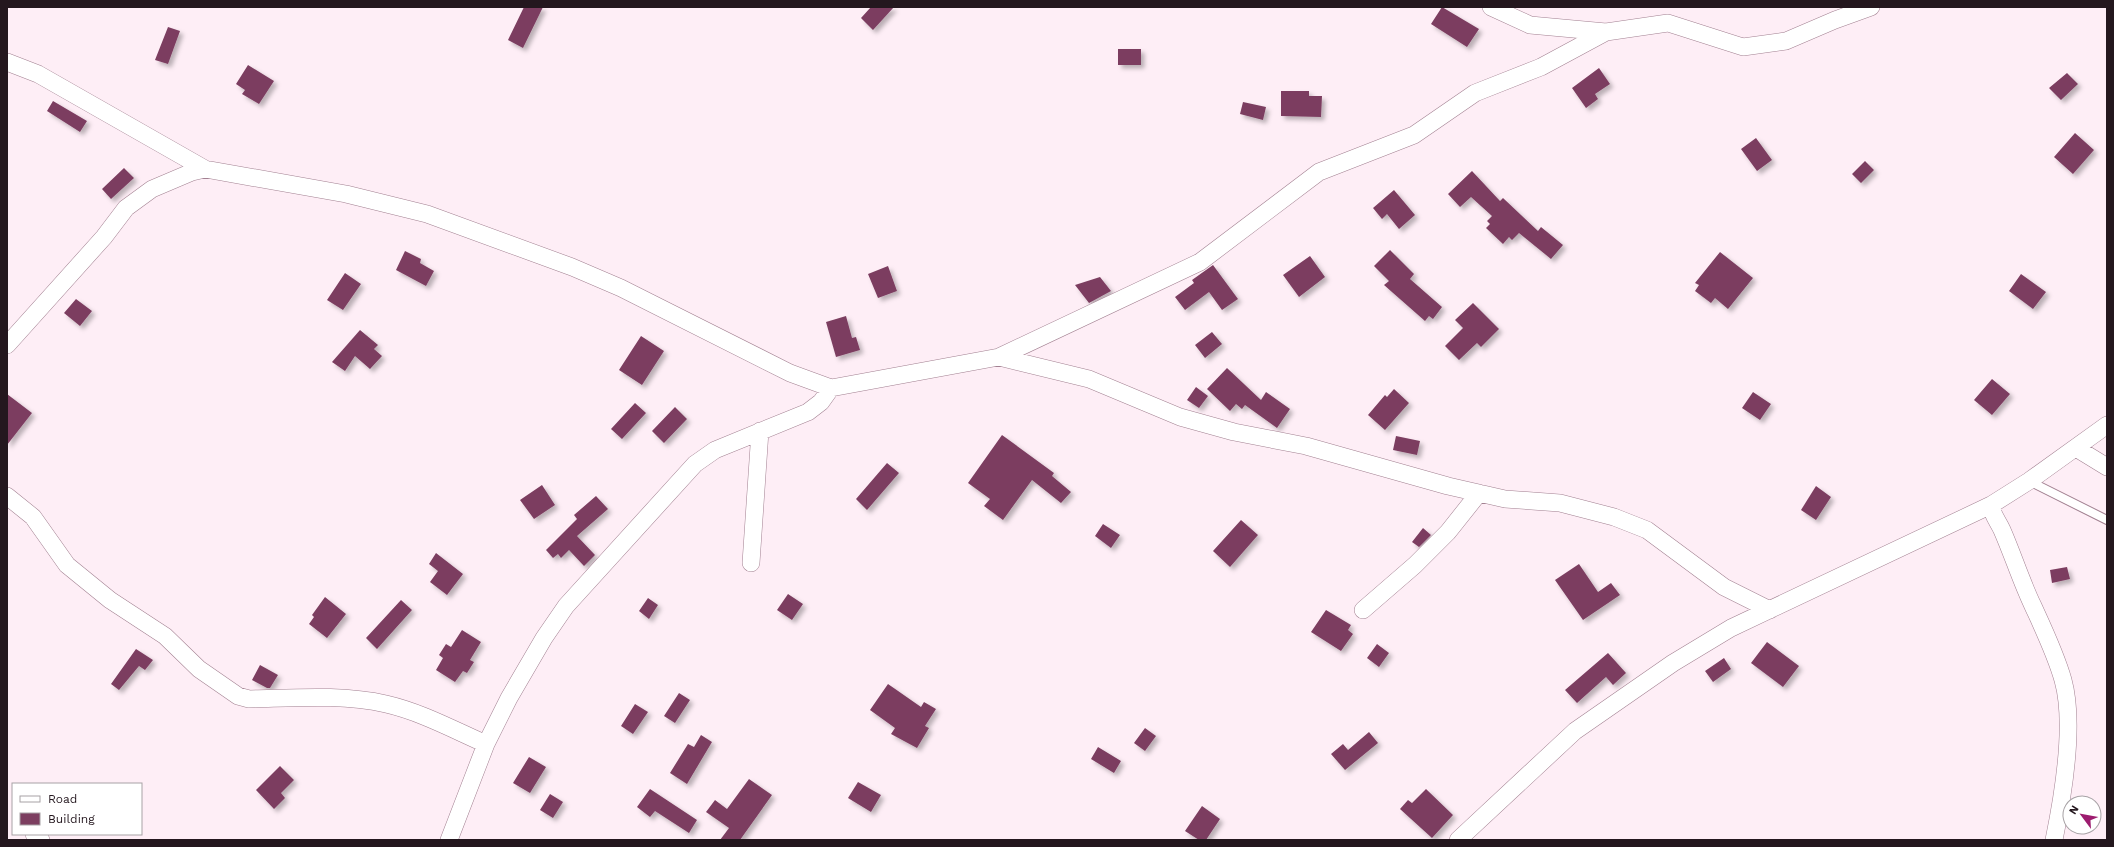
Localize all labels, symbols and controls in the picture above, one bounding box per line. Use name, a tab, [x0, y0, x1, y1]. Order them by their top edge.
legend	[12, 783, 142, 835]
text: Road	[48, 792, 77, 806]
north arrow	[2062, 795, 2102, 835]
text: N	[2066, 803, 2082, 817]
text: Building	[48, 812, 95, 826]

